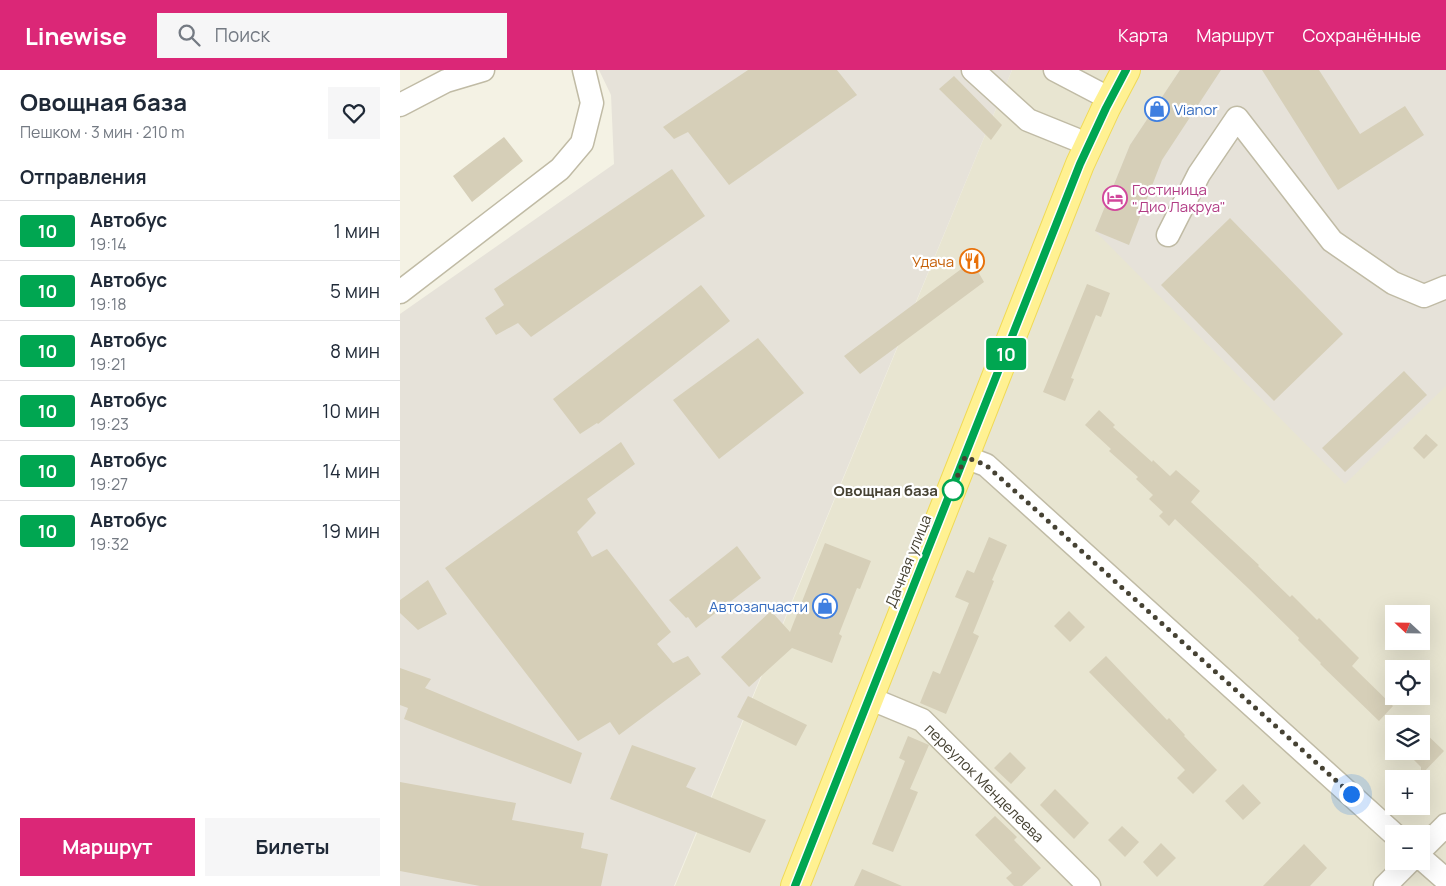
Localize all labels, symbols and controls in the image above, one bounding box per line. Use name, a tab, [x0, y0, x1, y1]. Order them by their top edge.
search box	[157, 13, 507, 58]
text: Linewise	[25, 19, 127, 52]
icon: search	[175, 21, 203, 49]
text: Поиск	[215, 22, 270, 48]
text: Карта	[1118, 23, 1168, 47]
text: Маршрут	[1196, 23, 1274, 47]
text: Сохранённые	[1302, 23, 1421, 47]
text: Овощная база	[20, 85, 187, 118]
button: heart	[328, 87, 380, 139]
shop icon: Vianor	[1144, 96, 1170, 122]
place label: Vianor	[1174, 99, 1218, 120]
text: Пешком · 3 мин · 210 m	[20, 121, 184, 143]
text: Отправления	[20, 164, 147, 190]
place label: Гостиница "Дио Лакруа"	[1132, 179, 1226, 217]
hotel icon: Гостиница "Дио Лакруа"	[1102, 185, 1128, 211]
text: Автобус	[90, 207, 167, 233]
text: 1 мин	[334, 218, 380, 244]
text: 10	[38, 219, 57, 243]
text: 19:14	[90, 233, 127, 255]
restaurant icon: Удача	[959, 248, 985, 274]
place label: Удача	[912, 251, 954, 272]
text: Автобус	[90, 267, 167, 293]
text: 5 мин	[330, 278, 380, 304]
text: 10	[38, 279, 57, 303]
text: 19:18	[90, 293, 126, 315]
text: Автобус	[90, 327, 167, 353]
text: 8 мин	[330, 338, 380, 364]
line badge: 10	[984, 338, 1028, 370]
text: 10	[38, 339, 57, 363]
text: 10	[996, 342, 1016, 366]
text: 19:21	[90, 353, 126, 375]
text: Автобус	[90, 387, 167, 413]
text: 10 мин	[322, 398, 380, 424]
text: 10	[38, 399, 57, 423]
text: 19:23	[90, 413, 129, 435]
text: Автобус	[90, 447, 167, 473]
text: 14 мин	[322, 458, 380, 484]
text: 10	[38, 459, 57, 483]
text: 19:27	[90, 473, 128, 495]
marker: Овощная база	[942, 479, 964, 501]
place label: Овощная база	[834, 480, 938, 501]
text: Автобус	[90, 507, 167, 533]
street label: Дачная улица	[880, 511, 936, 611]
text: 19 мин	[322, 518, 380, 544]
text: 10	[38, 519, 57, 543]
text: 19:32	[90, 533, 129, 555]
shop icon: Автозапчасти	[812, 593, 838, 619]
place label: Автозапчасти	[709, 596, 808, 617]
north arrow	[1385, 605, 1430, 650]
map controls	[1385, 605, 1430, 870]
button: locate	[1385, 660, 1430, 705]
button: layers	[1385, 715, 1430, 760]
street label: переулок Менделеева	[920, 718, 1049, 847]
button: +	[1385, 770, 1430, 815]
your location	[1339, 782, 1364, 807]
button: Маршрут	[20, 818, 195, 876]
button: Билеты	[205, 818, 380, 876]
button: −	[1385, 825, 1430, 870]

